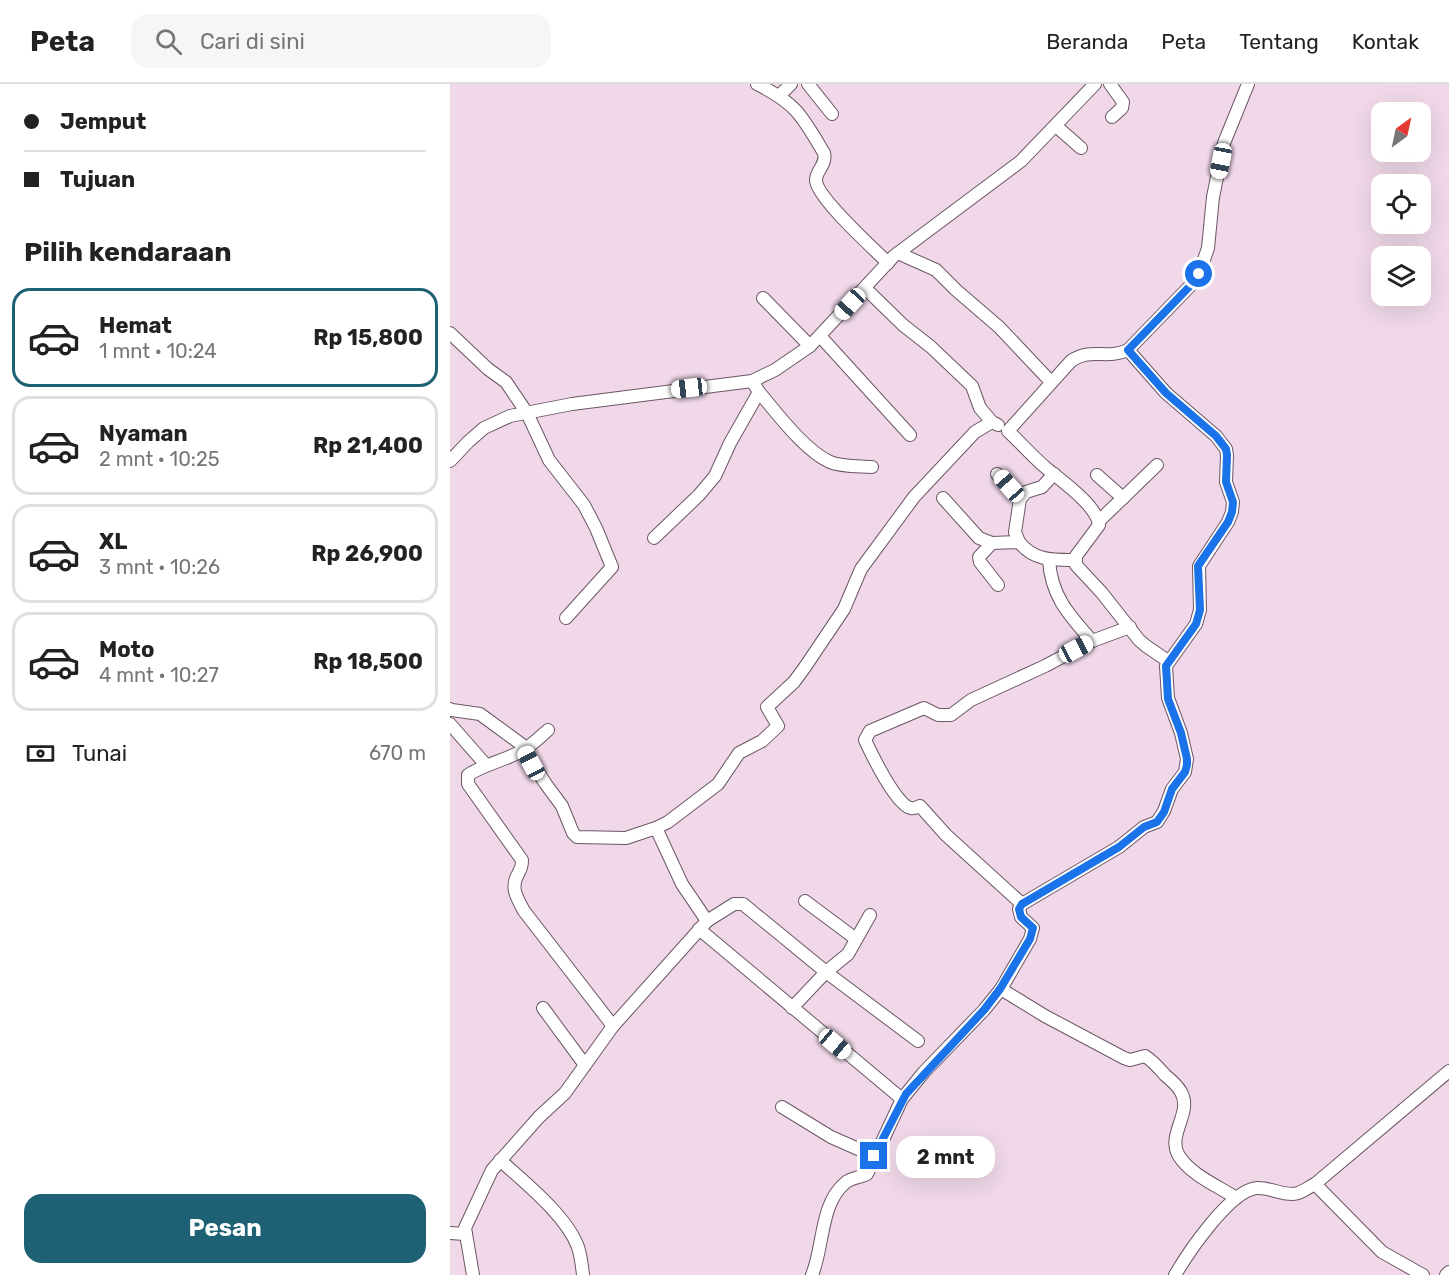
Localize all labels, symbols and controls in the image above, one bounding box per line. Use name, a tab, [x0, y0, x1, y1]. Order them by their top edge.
search box	[131, 14, 551, 68]
text: Peta	[30, 25, 95, 58]
icon: search	[152, 25, 185, 58]
text: Cari di sini	[200, 28, 305, 55]
text: Beranda	[1046, 29, 1128, 54]
text: Peta	[1161, 29, 1206, 54]
text: Tentang	[1239, 29, 1319, 54]
text: Kontak	[1352, 29, 1419, 54]
north arrow	[1371, 102, 1431, 162]
map controls	[1371, 102, 1431, 306]
text: Jemput	[60, 108, 146, 135]
car	[1209, 142, 1233, 180]
text: Tujuan	[60, 166, 135, 193]
button: locate	[1371, 174, 1431, 234]
text: Pilih kendaraan	[24, 236, 232, 268]
button: layers	[1371, 246, 1431, 306]
route start	[1185, 260, 1212, 287]
car	[831, 285, 869, 323]
icon: car	[27, 311, 81, 365]
text: Hemat	[99, 312, 172, 339]
text: Rp 15,800	[313, 324, 423, 351]
text: 1 mnt · 10:24	[99, 339, 217, 363]
car	[670, 377, 708, 399]
icon: car	[27, 419, 81, 473]
text: Nyaman	[99, 420, 188, 447]
text: Rp 21,400	[313, 432, 423, 459]
text: 2 mnt · 10:25	[99, 447, 220, 471]
car	[990, 467, 1028, 505]
icon: car	[27, 527, 81, 581]
text: XL	[99, 528, 127, 555]
text: Rp 26,900	[311, 540, 423, 567]
text: 3 mnt · 10:26	[99, 555, 220, 579]
car	[1056, 633, 1096, 665]
icon: car	[27, 635, 81, 689]
text: Moto	[99, 636, 154, 663]
text: Rp 18,500	[313, 648, 423, 675]
text: 4 mnt · 10:27	[99, 663, 219, 687]
icon: cash	[24, 737, 57, 770]
text: Tunai	[72, 740, 127, 767]
text: 670 m	[369, 741, 426, 765]
car	[515, 743, 547, 783]
car	[815, 1026, 855, 1062]
callout: 2 mnt	[895, 1135, 994, 1177]
route end	[860, 1142, 887, 1169]
text: 2 mnt	[917, 1145, 974, 1169]
button: Pesan	[24, 1194, 426, 1263]

